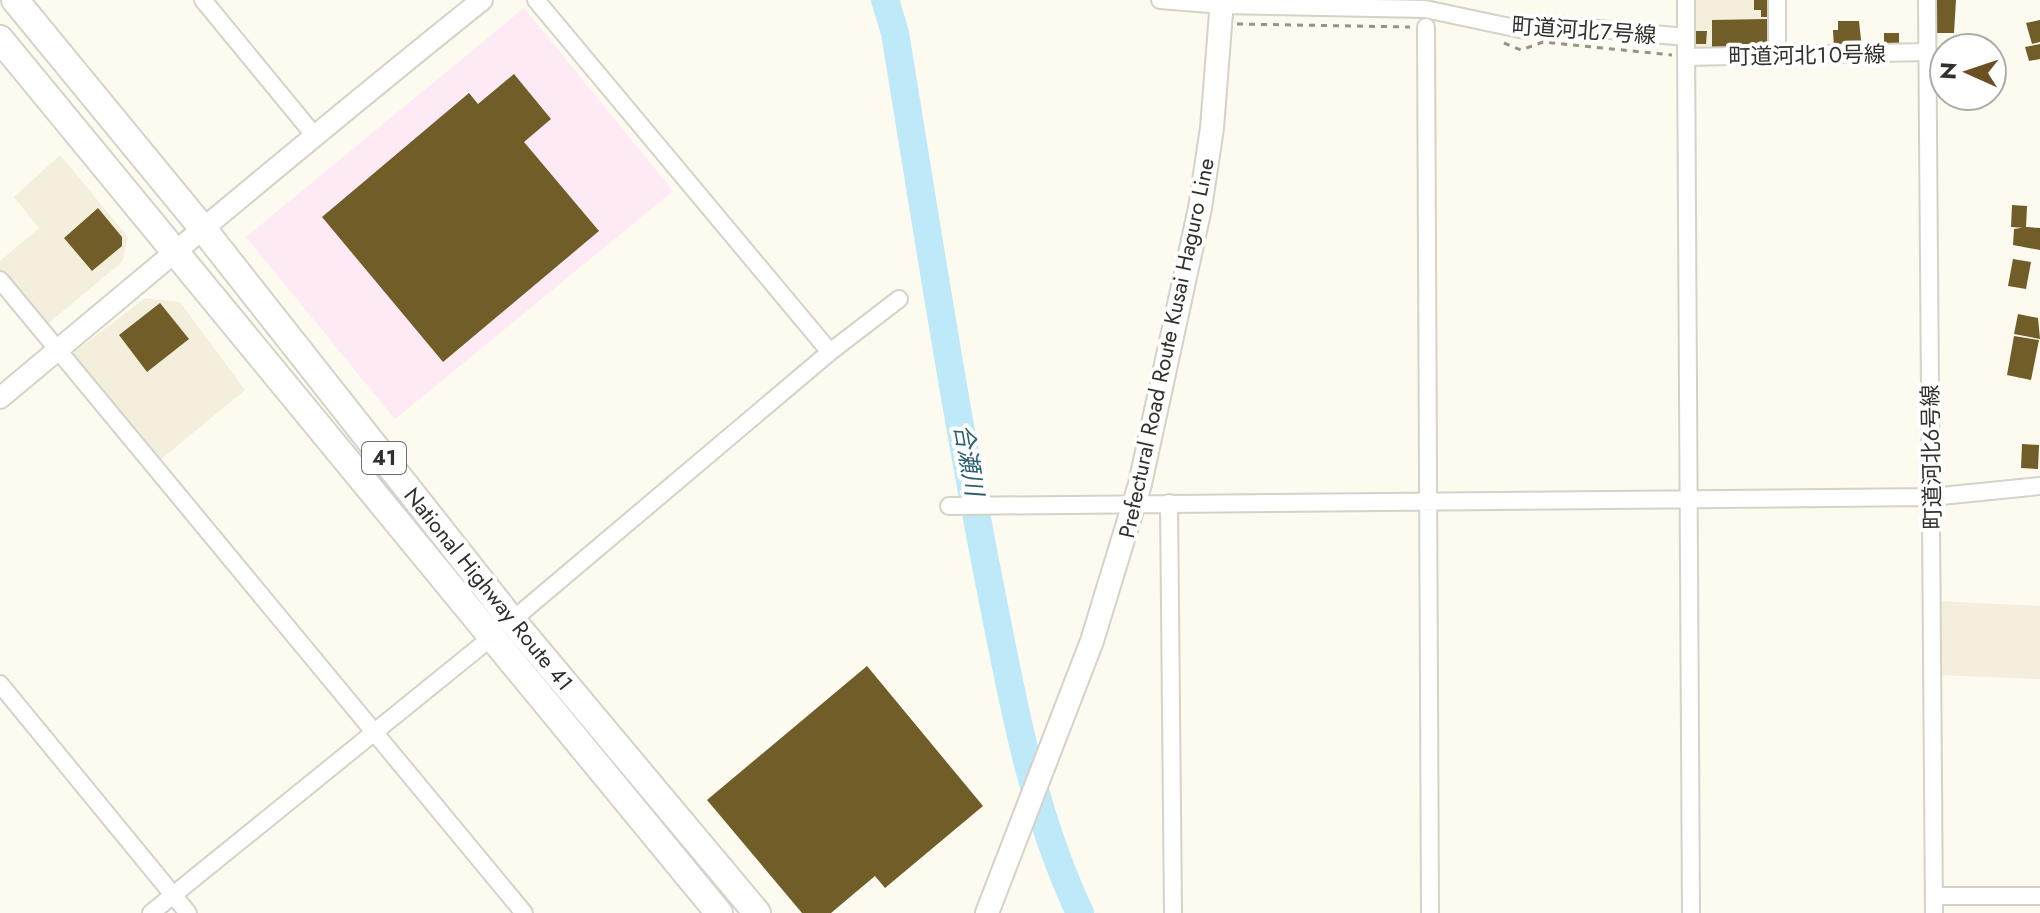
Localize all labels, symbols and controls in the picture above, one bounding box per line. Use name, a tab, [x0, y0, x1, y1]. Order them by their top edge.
street label: 町道河北７号線	[1511, 9, 1657, 51]
north arrow	[1928, 32, 2008, 112]
street label: 町道河北１０号線	[1728, 38, 1886, 72]
text: N	[1932, 61, 1964, 81]
street label: Prefectural Road Route Kusai Haguro Line	[1110, 155, 1222, 541]
street label: 町道河北６号線	[1914, 384, 1948, 530]
water label: 合瀬川	[946, 422, 993, 501]
road number: 41	[362, 442, 406, 474]
street label: National Highway Route 41	[397, 480, 581, 698]

